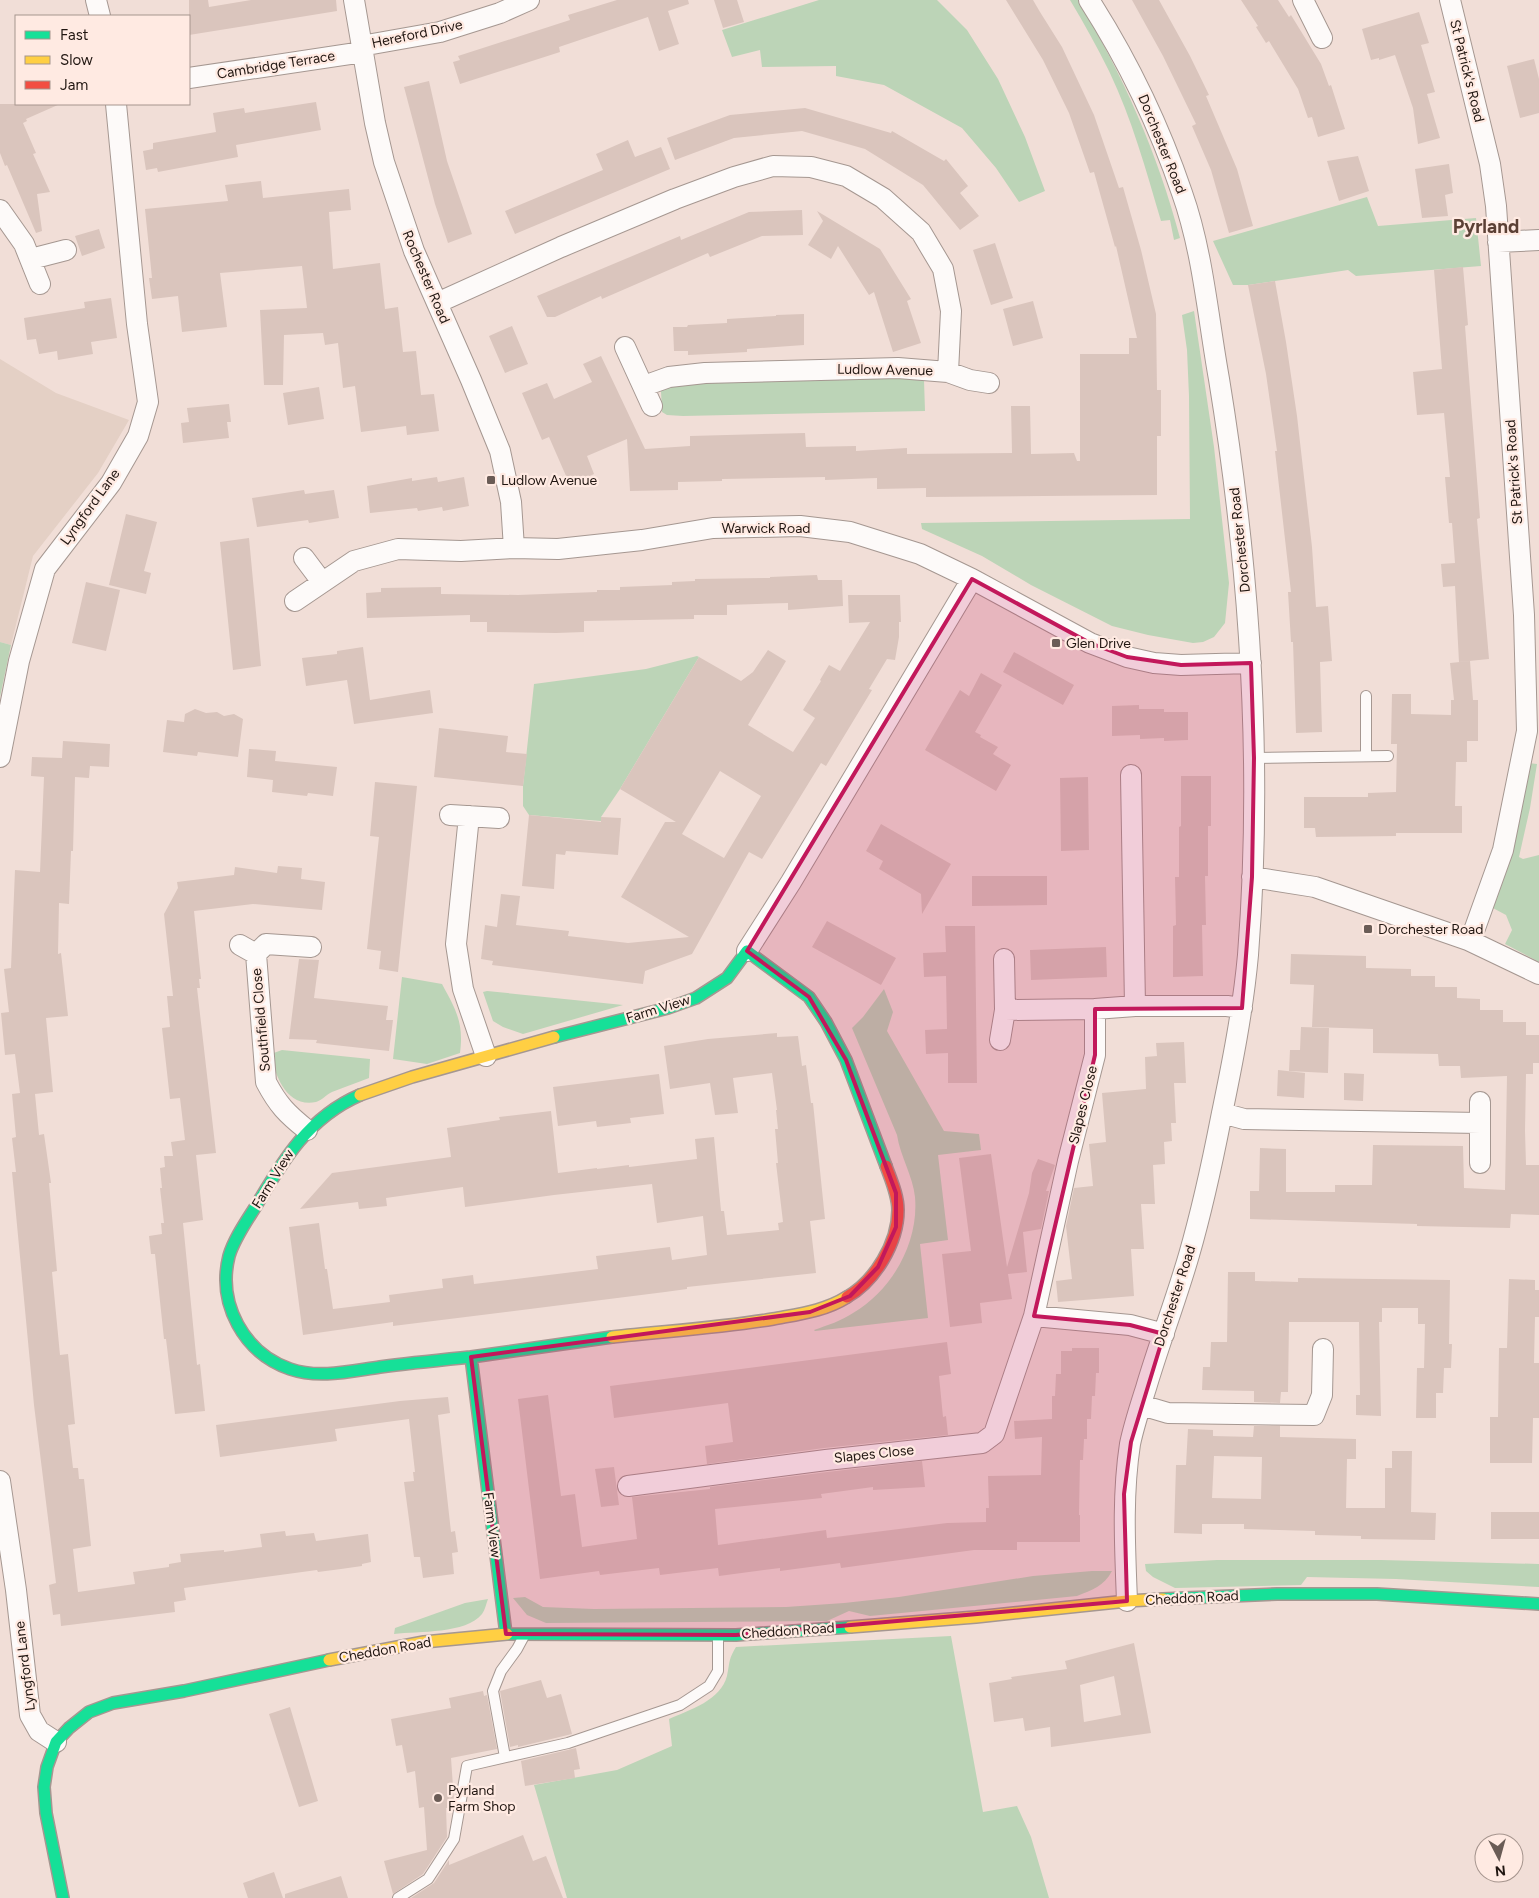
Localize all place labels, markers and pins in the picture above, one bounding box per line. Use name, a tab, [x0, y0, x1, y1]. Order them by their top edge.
place label: Ludlow Avenue	[501, 472, 597, 489]
marker: Ludlow Avenue	[485, 474, 497, 486]
place label: Glen Drive	[1066, 635, 1131, 652]
marker: Glen Drive	[1050, 637, 1062, 649]
place label: Dorchester Road	[1378, 921, 1483, 938]
marker: Dorchester Road	[1362, 923, 1374, 935]
place label: Pyrland Farm Shop	[448, 1782, 516, 1815]
marker: Pyrland Farm Shop	[432, 1792, 444, 1804]

